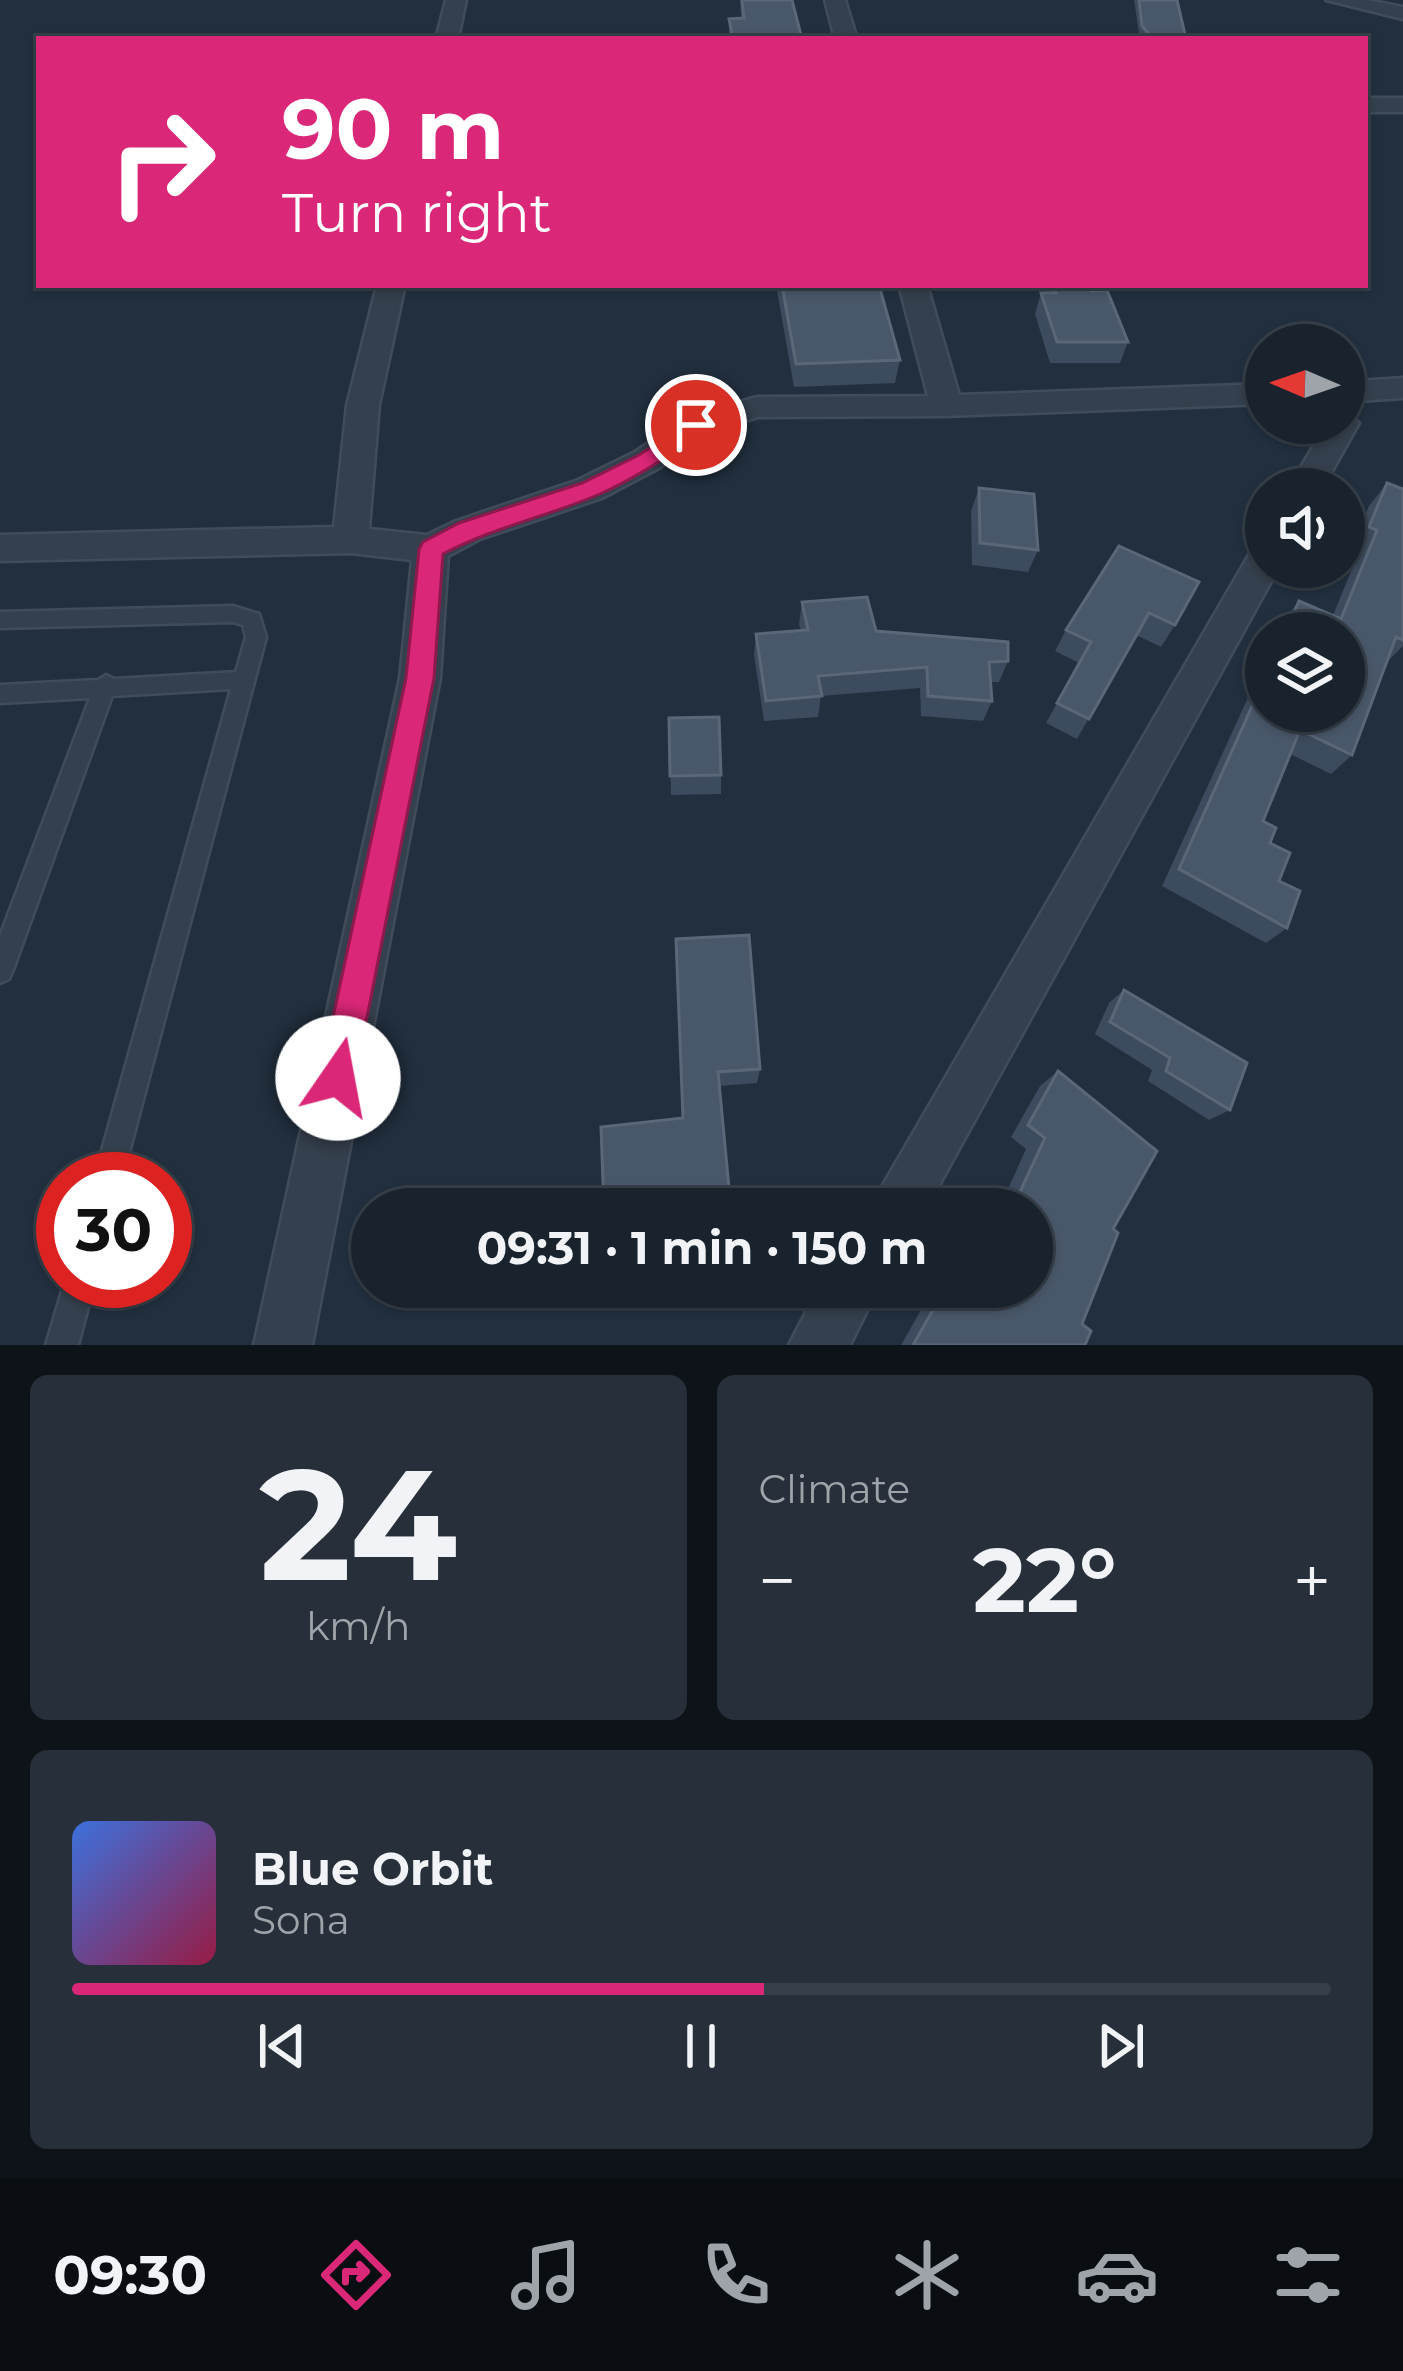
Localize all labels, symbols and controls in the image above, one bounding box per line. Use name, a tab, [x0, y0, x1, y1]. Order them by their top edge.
text: 90 m	[282, 78, 504, 180]
icon: right	[84, 84, 240, 240]
text: Turn right	[282, 180, 552, 246]
north arrow	[1245, 324, 1365, 444]
map controls	[1245, 324, 1365, 732]
pin	[645, 374, 747, 476]
icon: arrive	[663, 392, 729, 458]
button: sound	[1245, 468, 1365, 588]
button: layers	[1245, 612, 1365, 732]
position arrow	[275, 1015, 401, 1141]
speed limit sign: 30	[36, 1152, 192, 1308]
text: 09:31 · 1 min · 150 m	[477, 1220, 927, 1275]
text: 24	[259, 1429, 457, 1619]
text: Climate	[759, 1465, 910, 1513]
text: 22°	[973, 1525, 1117, 1635]
text: −	[759, 1540, 796, 1621]
text: +	[1293, 1540, 1331, 1621]
text: km/h	[306, 1602, 410, 1650]
text: Blue Orbit	[252, 1841, 493, 1896]
text: Sona	[252, 1896, 350, 1944]
icon: previous	[249, 2013, 315, 2079]
icon: pause	[668, 2013, 734, 2079]
icon: next	[1088, 2013, 1154, 2079]
icon: directions	[314, 2233, 398, 2317]
icon: music	[504, 2233, 588, 2317]
icon: phone	[694, 2233, 778, 2317]
icon: climate	[885, 2233, 969, 2317]
icon: car	[1075, 2233, 1159, 2317]
icon: filters	[1266, 2233, 1350, 2317]
text: 09:30	[53, 2242, 207, 2308]

